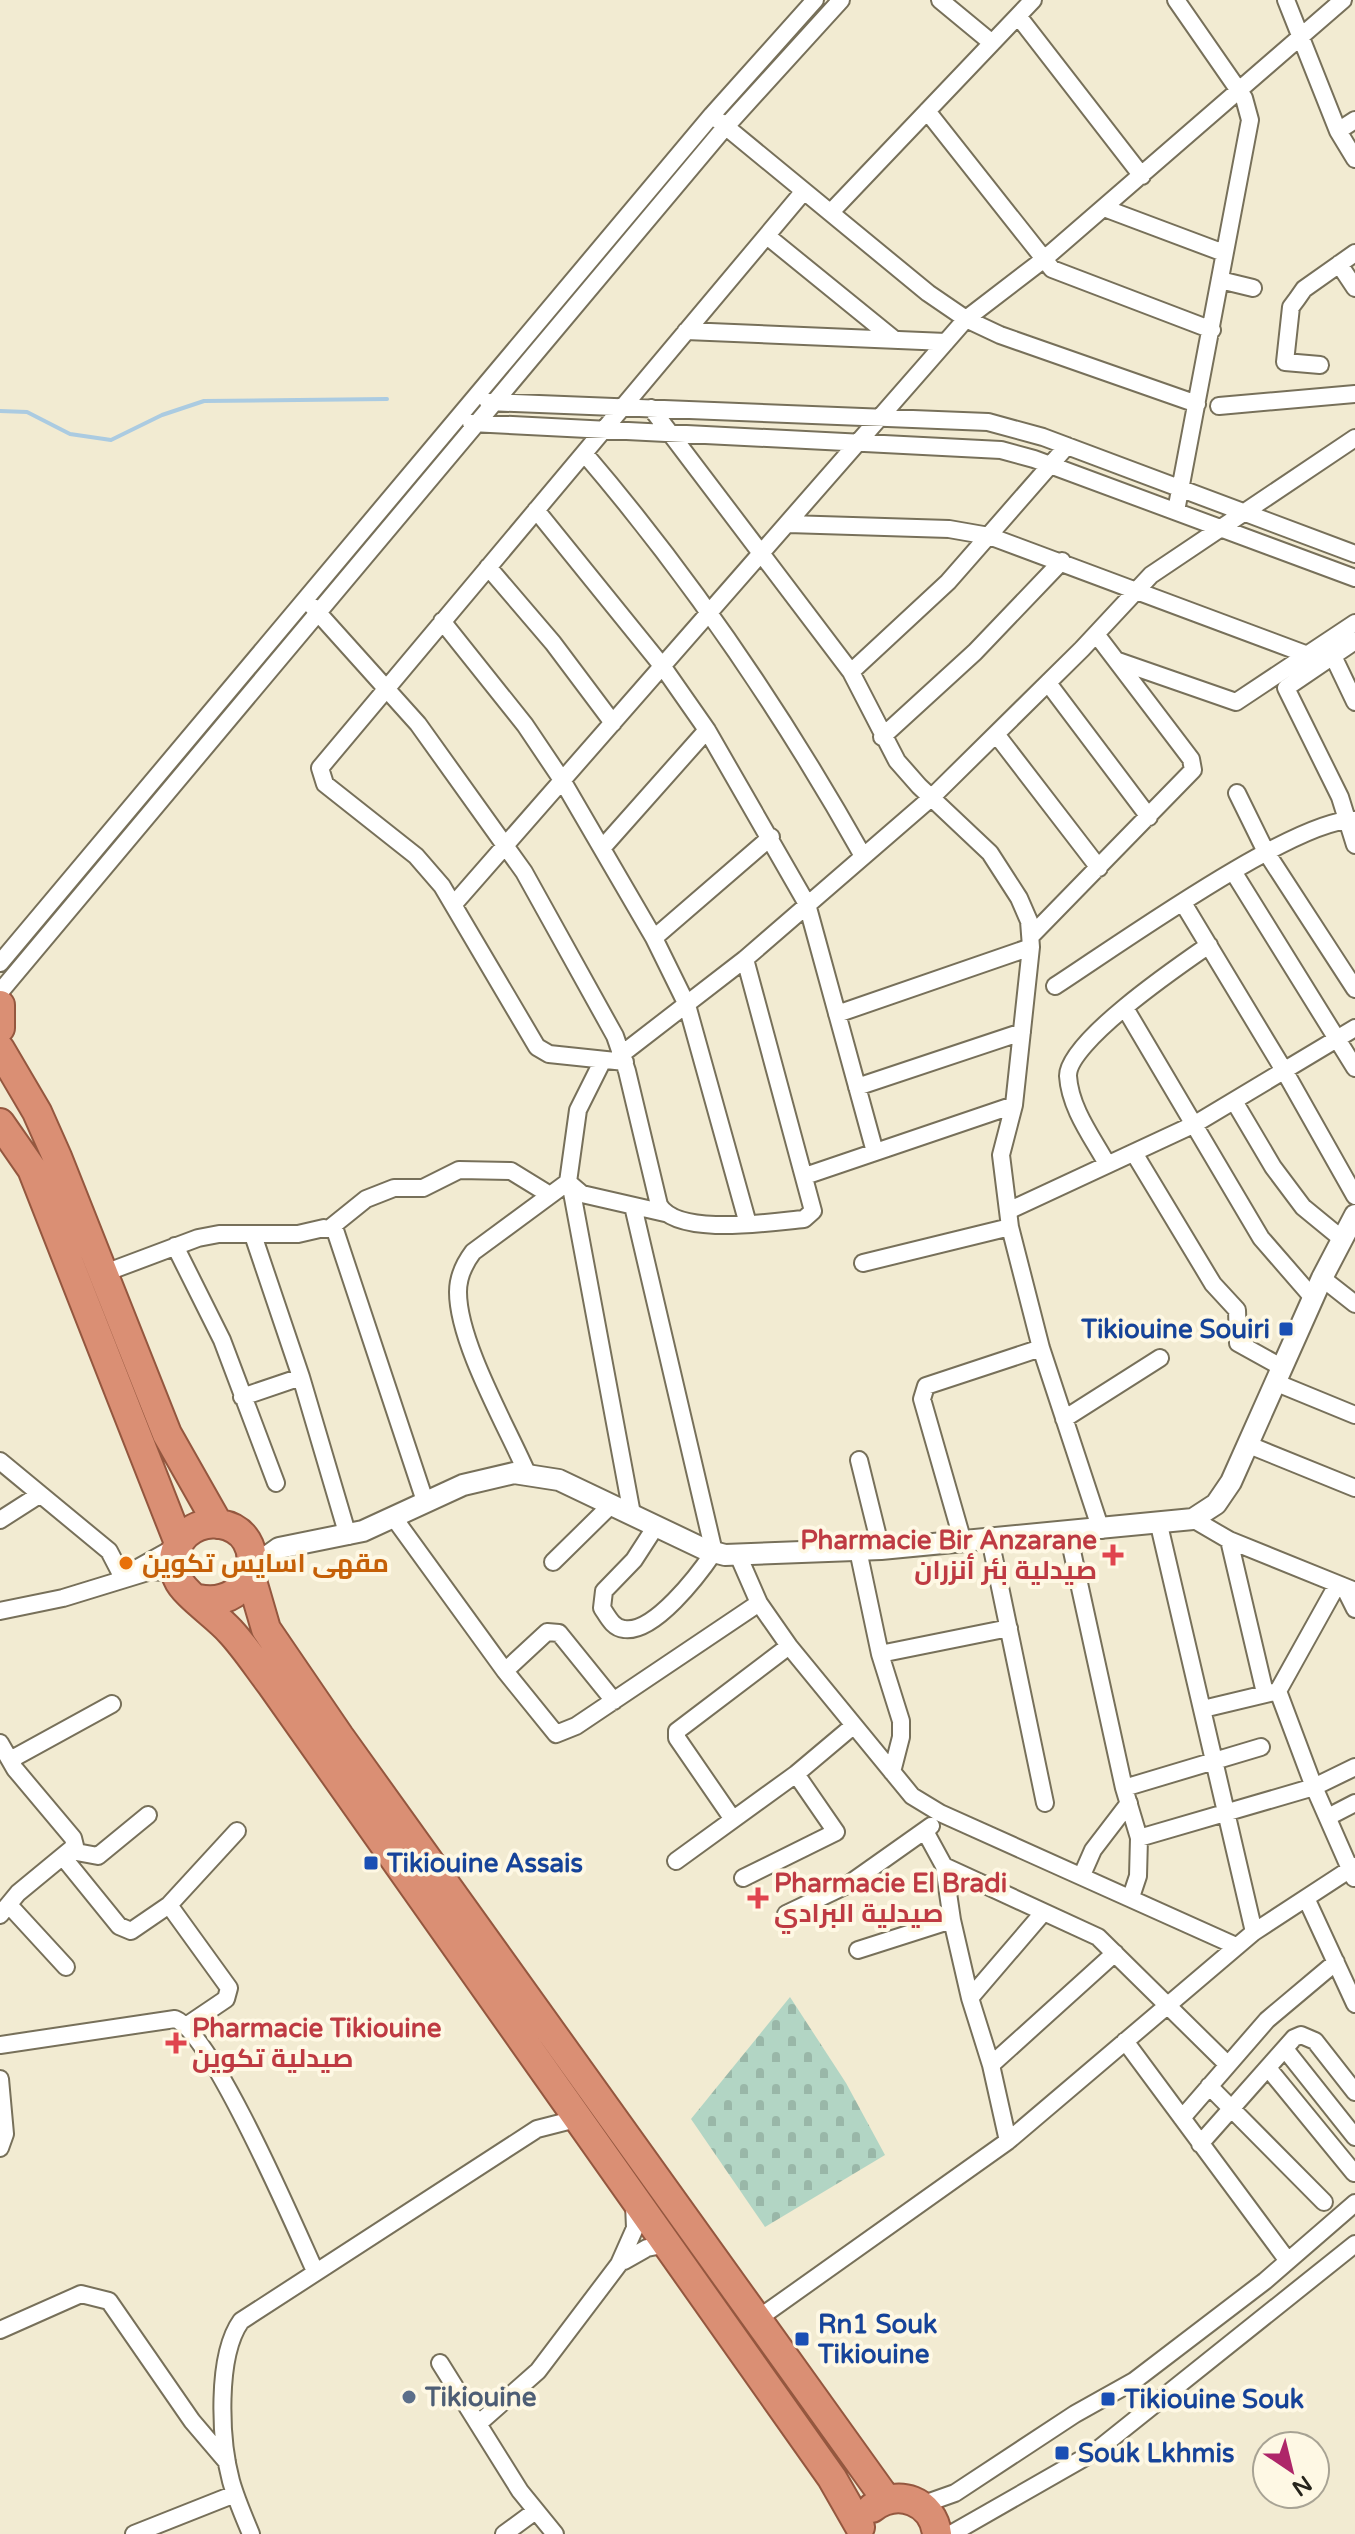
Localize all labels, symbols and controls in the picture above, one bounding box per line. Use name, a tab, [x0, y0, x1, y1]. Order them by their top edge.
place label: Tikiouine Souiri	[1080, 1314, 1270, 1345]
marker: Tikiouine Souiri	[1277, 1320, 1295, 1338]
place label: Pharmacie Bir Anzarane صيدلية بئر أنزران	[800, 1525, 1097, 1586]
marker: Pharmacie Bir Anzarane صيدلية بئر أنزران	[1104, 1546, 1122, 1564]
place label: مقهى اسايس تكوين	[142, 1548, 389, 1579]
marker: مقهى اسايس تكوين	[117, 1554, 135, 1572]
place label: Tikiouine Assais	[386, 1848, 583, 1879]
marker: Tikiouine Assais	[362, 1854, 380, 1872]
place label: Pharmacie El Bradi صيدلية البرادي	[774, 1868, 1007, 1934]
marker: Pharmacie El Bradi صيدلية البرادي	[749, 1889, 767, 1907]
place label: Pharmacie Tikiouine صيدلية تكوين	[192, 2013, 442, 2074]
marker: Pharmacie Tikiouine صيدلية تكوين	[167, 2034, 185, 2052]
place label: Rn1 Souk Tikiouine	[817, 2309, 937, 2370]
marker: Rn1 Souk Tikiouine	[793, 2330, 811, 2348]
place label: Tikiouine	[424, 2382, 537, 2413]
place label: Tikiouine Souk	[1123, 2384, 1304, 2415]
marker: Tikiouine	[400, 2388, 418, 2406]
marker: Tikiouine Souk	[1099, 2390, 1117, 2408]
north arrow	[1251, 2430, 1331, 2510]
place label: Souk Lkhmis	[1078, 2438, 1234, 2469]
marker: Souk Lkhmis	[1053, 2444, 1071, 2462]
text: N	[1287, 2470, 1317, 2501]

